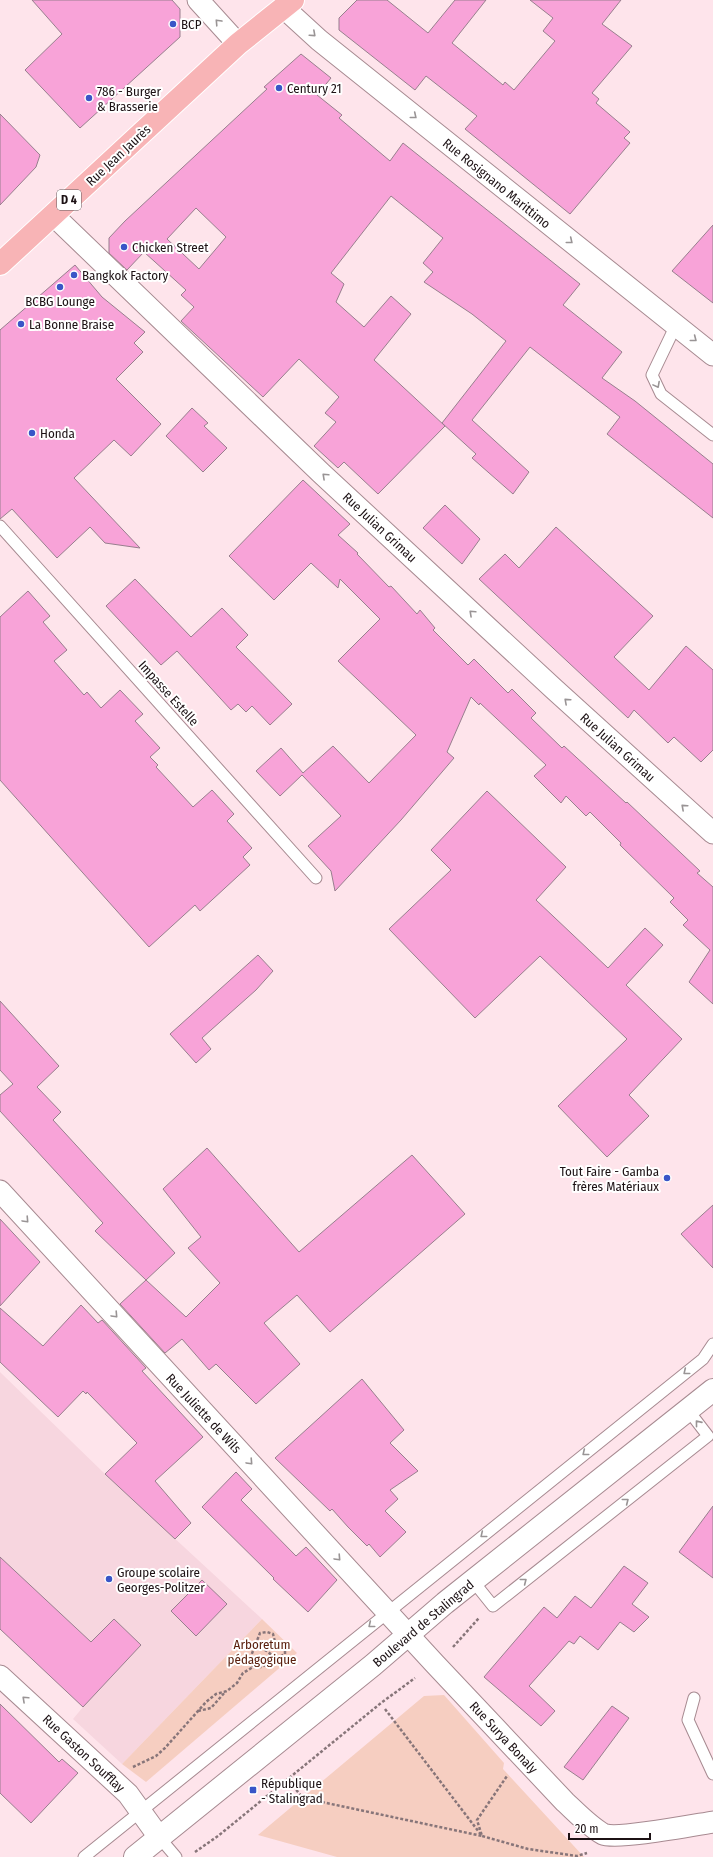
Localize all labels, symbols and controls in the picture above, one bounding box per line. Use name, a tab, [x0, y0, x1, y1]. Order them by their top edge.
place label: BCP	[181, 17, 202, 32]
marker: BCP	[168, 19, 178, 29]
one-way arrow	[215, 19, 223, 27]
one-way arrow	[308, 30, 316, 37]
place label: Century 21	[287, 81, 342, 96]
marker: Century 21	[274, 83, 284, 93]
place label: 786 - Burger & Brasserie	[97, 84, 161, 114]
marker: 786 - Burger & Brasserie	[84, 93, 94, 103]
one-way arrow	[409, 111, 417, 118]
street label: Rue Jean Jaurès	[83, 121, 154, 189]
street label: Rue Rosignano Marittimo	[440, 135, 554, 231]
road number: D 4	[57, 190, 81, 210]
one-way arrow	[566, 236, 573, 243]
place label: Chicken Street	[132, 240, 209, 255]
marker: Chicken Street	[119, 242, 129, 252]
place label: Bangkok Factory	[82, 268, 169, 283]
marker: Bangkok Factory	[69, 270, 79, 280]
marker: BCBG Lounge	[55, 282, 65, 292]
place label: BCBG Lounge	[25, 294, 95, 309]
place label: La Bonne Braise	[29, 317, 114, 332]
marker: La Bonne Braise	[16, 319, 26, 329]
one-way arrow	[689, 335, 696, 342]
one-way arrow	[652, 381, 660, 389]
place label: Honda	[40, 426, 75, 441]
marker: Honda	[27, 428, 37, 438]
one-way arrow	[322, 474, 330, 481]
street label: Rue Julian Grimau	[340, 489, 420, 565]
one-way arrow	[469, 610, 476, 617]
street label: Impasse Estelle	[136, 658, 202, 729]
one-way arrow	[564, 698, 572, 705]
street label: Rue Julian Grimau	[577, 710, 658, 785]
one-way arrow	[681, 804, 689, 812]
place label: Tout Faire - Gamba frères Matériaux	[560, 1164, 659, 1194]
marker: Tout Faire - Gamba frères Matériaux	[662, 1173, 672, 1183]
one-way arrow	[22, 1215, 29, 1223]
one-way arrow	[110, 1311, 117, 1318]
one-way arrow	[684, 1368, 691, 1375]
street label: Rue Juliette de Wils	[163, 1371, 245, 1456]
one-way arrow	[696, 1420, 703, 1427]
one-way arrow	[582, 1449, 589, 1456]
one-way arrow	[245, 1458, 252, 1465]
one-way arrow	[621, 1498, 628, 1505]
one-way arrow	[481, 1530, 488, 1537]
one-way arrow	[333, 1553, 341, 1561]
place label: Groupe scolaire Georges-Politzer	[117, 1565, 205, 1595]
marker: Groupe scolaire Georges-Politzer	[104, 1574, 114, 1584]
street label: Boulevard de Stalingrad	[370, 1577, 477, 1670]
one-way arrow	[519, 1579, 526, 1586]
one-way arrow	[369, 1620, 376, 1627]
park label: Arboretum pédagogique	[228, 1637, 296, 1667]
one-way arrow	[22, 1696, 30, 1704]
street label: Rue Surya Bonaly	[467, 1698, 541, 1776]
street label: Rue Gaston Soufflay	[40, 1712, 128, 1795]
place label: République - Stalingrad	[261, 1776, 323, 1806]
marker: République - Stalingrad	[248, 1785, 258, 1795]
scale bar	[569, 1815, 650, 1841]
text: 20 m	[575, 1822, 599, 1836]

